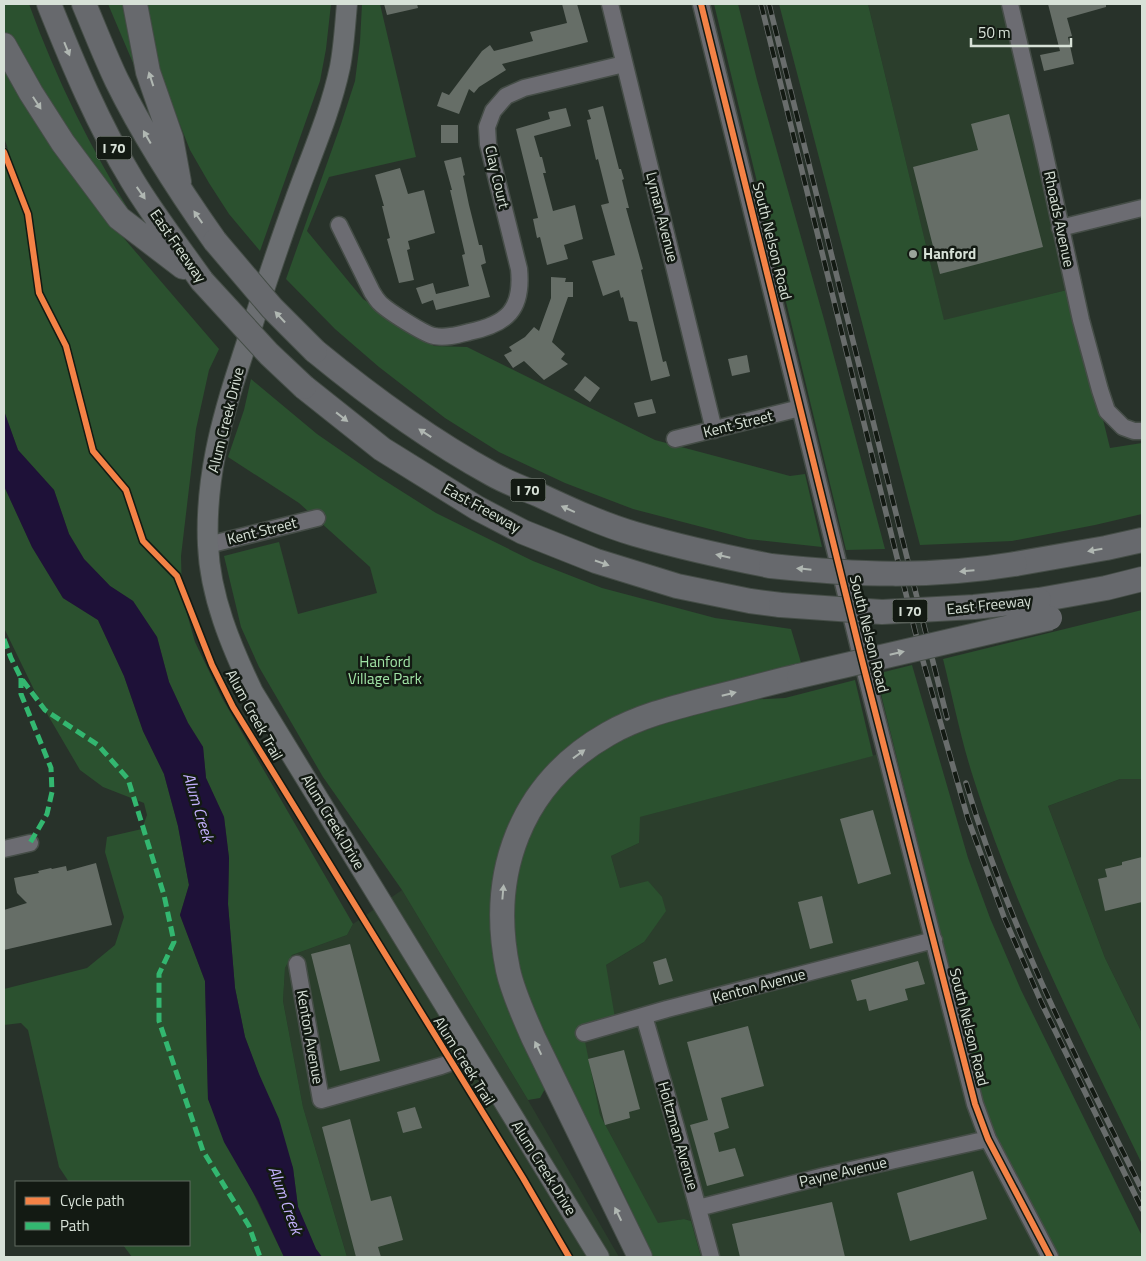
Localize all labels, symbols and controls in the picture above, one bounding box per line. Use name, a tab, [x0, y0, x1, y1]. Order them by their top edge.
scale bar	[971, 15, 1071, 47]
text: 50 m	[978, 21, 1011, 44]
one-way arrow	[63, 42, 71, 57]
one-way arrow	[146, 71, 154, 86]
one-way arrow	[32, 96, 42, 109]
one-way arrow	[142, 130, 151, 143]
road number: I 70	[96, 136, 132, 160]
street label: Clay Court	[479, 143, 516, 211]
street label: Lyman Avenue	[640, 169, 685, 264]
street label: Rhoads Avenue	[1038, 169, 1081, 269]
street label: South Nelson Road	[747, 180, 798, 302]
one-way arrow	[136, 187, 146, 200]
street label: East Freeway	[145, 204, 212, 287]
one-way arrow	[193, 210, 203, 224]
place label: Hanford	[923, 242, 976, 265]
marker: Hanford	[907, 248, 919, 260]
one-way arrow	[274, 311, 286, 323]
street label: Alum Creek Drive	[201, 365, 250, 475]
street label: Kent Street	[701, 404, 776, 443]
one-way arrow	[335, 412, 349, 422]
one-way arrow	[418, 429, 431, 438]
street label: East Freeway	[439, 477, 525, 538]
road number: I 70	[510, 478, 546, 502]
one-way arrow	[561, 504, 575, 512]
street label: Kent Street	[225, 511, 300, 550]
one-way arrow	[1086, 546, 1102, 554]
one-way arrow	[716, 552, 731, 560]
one-way arrow	[595, 559, 610, 567]
one-way arrow	[796, 565, 812, 573]
one-way arrow	[958, 567, 974, 575]
street label: South Nelson Road	[844, 573, 895, 695]
street label: East Freeway	[945, 589, 1032, 620]
road number: I 70	[892, 600, 928, 622]
one-way arrow	[890, 649, 905, 657]
park label: Hanford Village Park	[348, 650, 422, 690]
street label: Alum Creek Trail	[220, 665, 289, 765]
one-way arrow	[721, 690, 736, 698]
one-way arrow	[572, 749, 586, 759]
water label: Alum Creek	[177, 770, 221, 846]
street label: Alum Creek Drive	[296, 770, 371, 874]
one-way arrow	[499, 883, 507, 899]
street label: Kenton Avenue	[710, 962, 808, 1009]
street label: South Nelson Road	[944, 966, 995, 1088]
street label: Kenton Avenue	[291, 988, 330, 1086]
street label: Alum Creek Trail	[428, 1012, 501, 1110]
one-way arrow	[534, 1041, 542, 1055]
street label: Holtzman Avenue	[652, 1079, 705, 1193]
street label: Alum Creek Drive	[506, 1116, 583, 1220]
street label: Payne Avenue	[797, 1150, 889, 1193]
water label: Alum Creek	[263, 1163, 310, 1239]
legend	[15, 1181, 190, 1246]
text: Cycle path	[60, 1189, 125, 1212]
one-way arrow	[614, 1207, 622, 1221]
text: Path	[60, 1214, 90, 1237]

